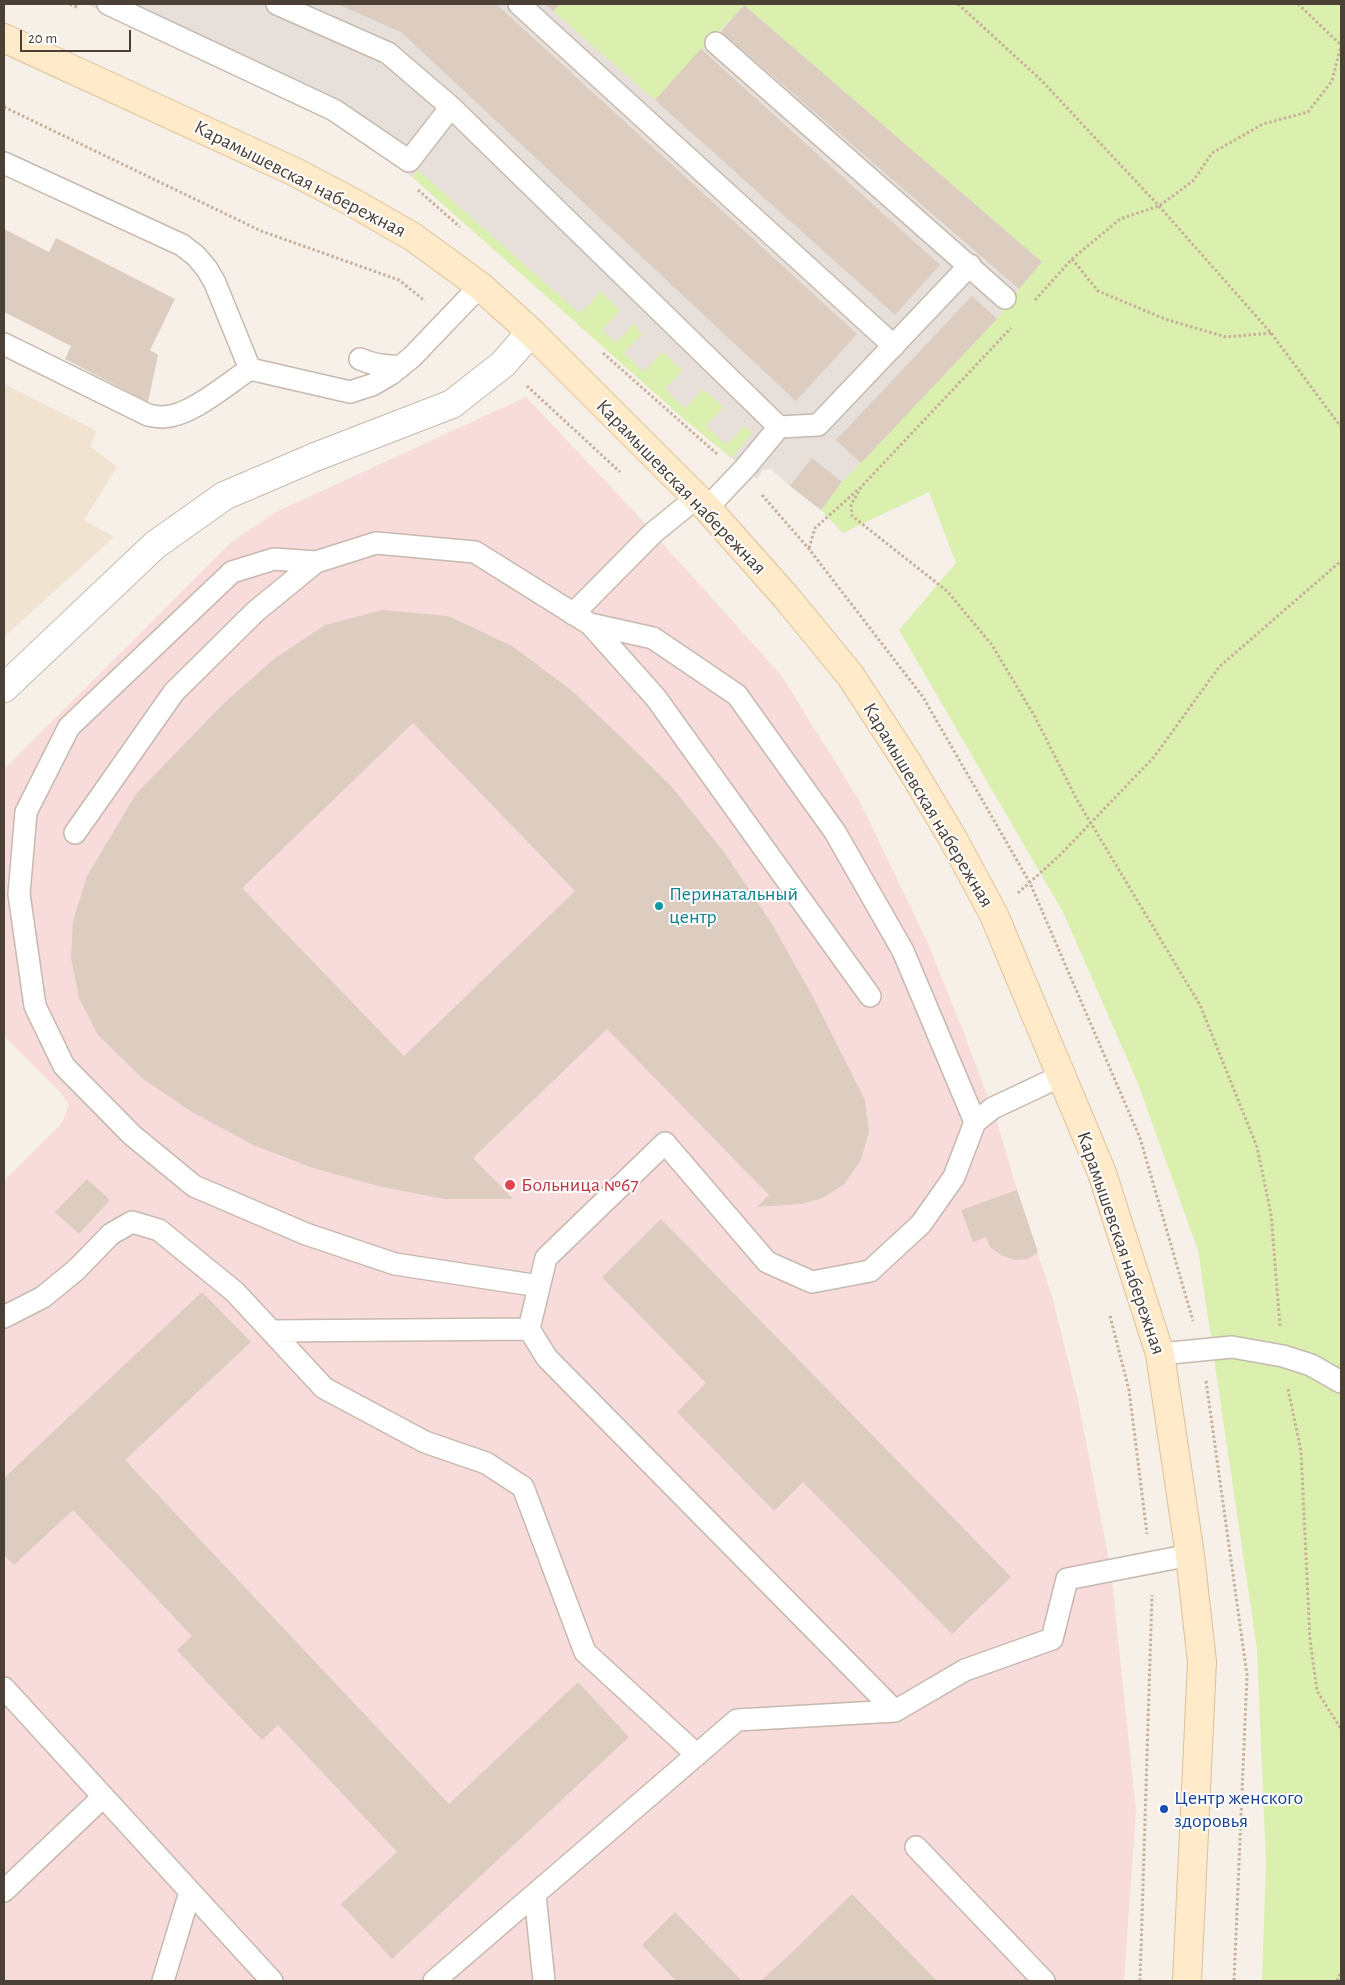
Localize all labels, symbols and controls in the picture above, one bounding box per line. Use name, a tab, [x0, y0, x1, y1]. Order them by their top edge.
scale bar	[22, 20, 134, 52]
text: 20 m	[28, 31, 57, 46]
street label: Карамышевская набережная	[190, 115, 410, 243]
street label: Карамышевская набережная	[591, 394, 771, 580]
street label: Карамышевская набережная	[857, 698, 999, 912]
place label: Перинатальный центр	[669, 882, 798, 929]
marker: Перинатальный центр	[653, 900, 665, 912]
street label: Карамышевская набережная	[1071, 1128, 1171, 1358]
place label: Больница №67	[521, 1173, 639, 1197]
marker: Больница №67	[503, 1178, 517, 1192]
place label: Центр женского здоровья	[1174, 1786, 1303, 1833]
marker: Центр женского здоровья	[1158, 1803, 1170, 1815]

